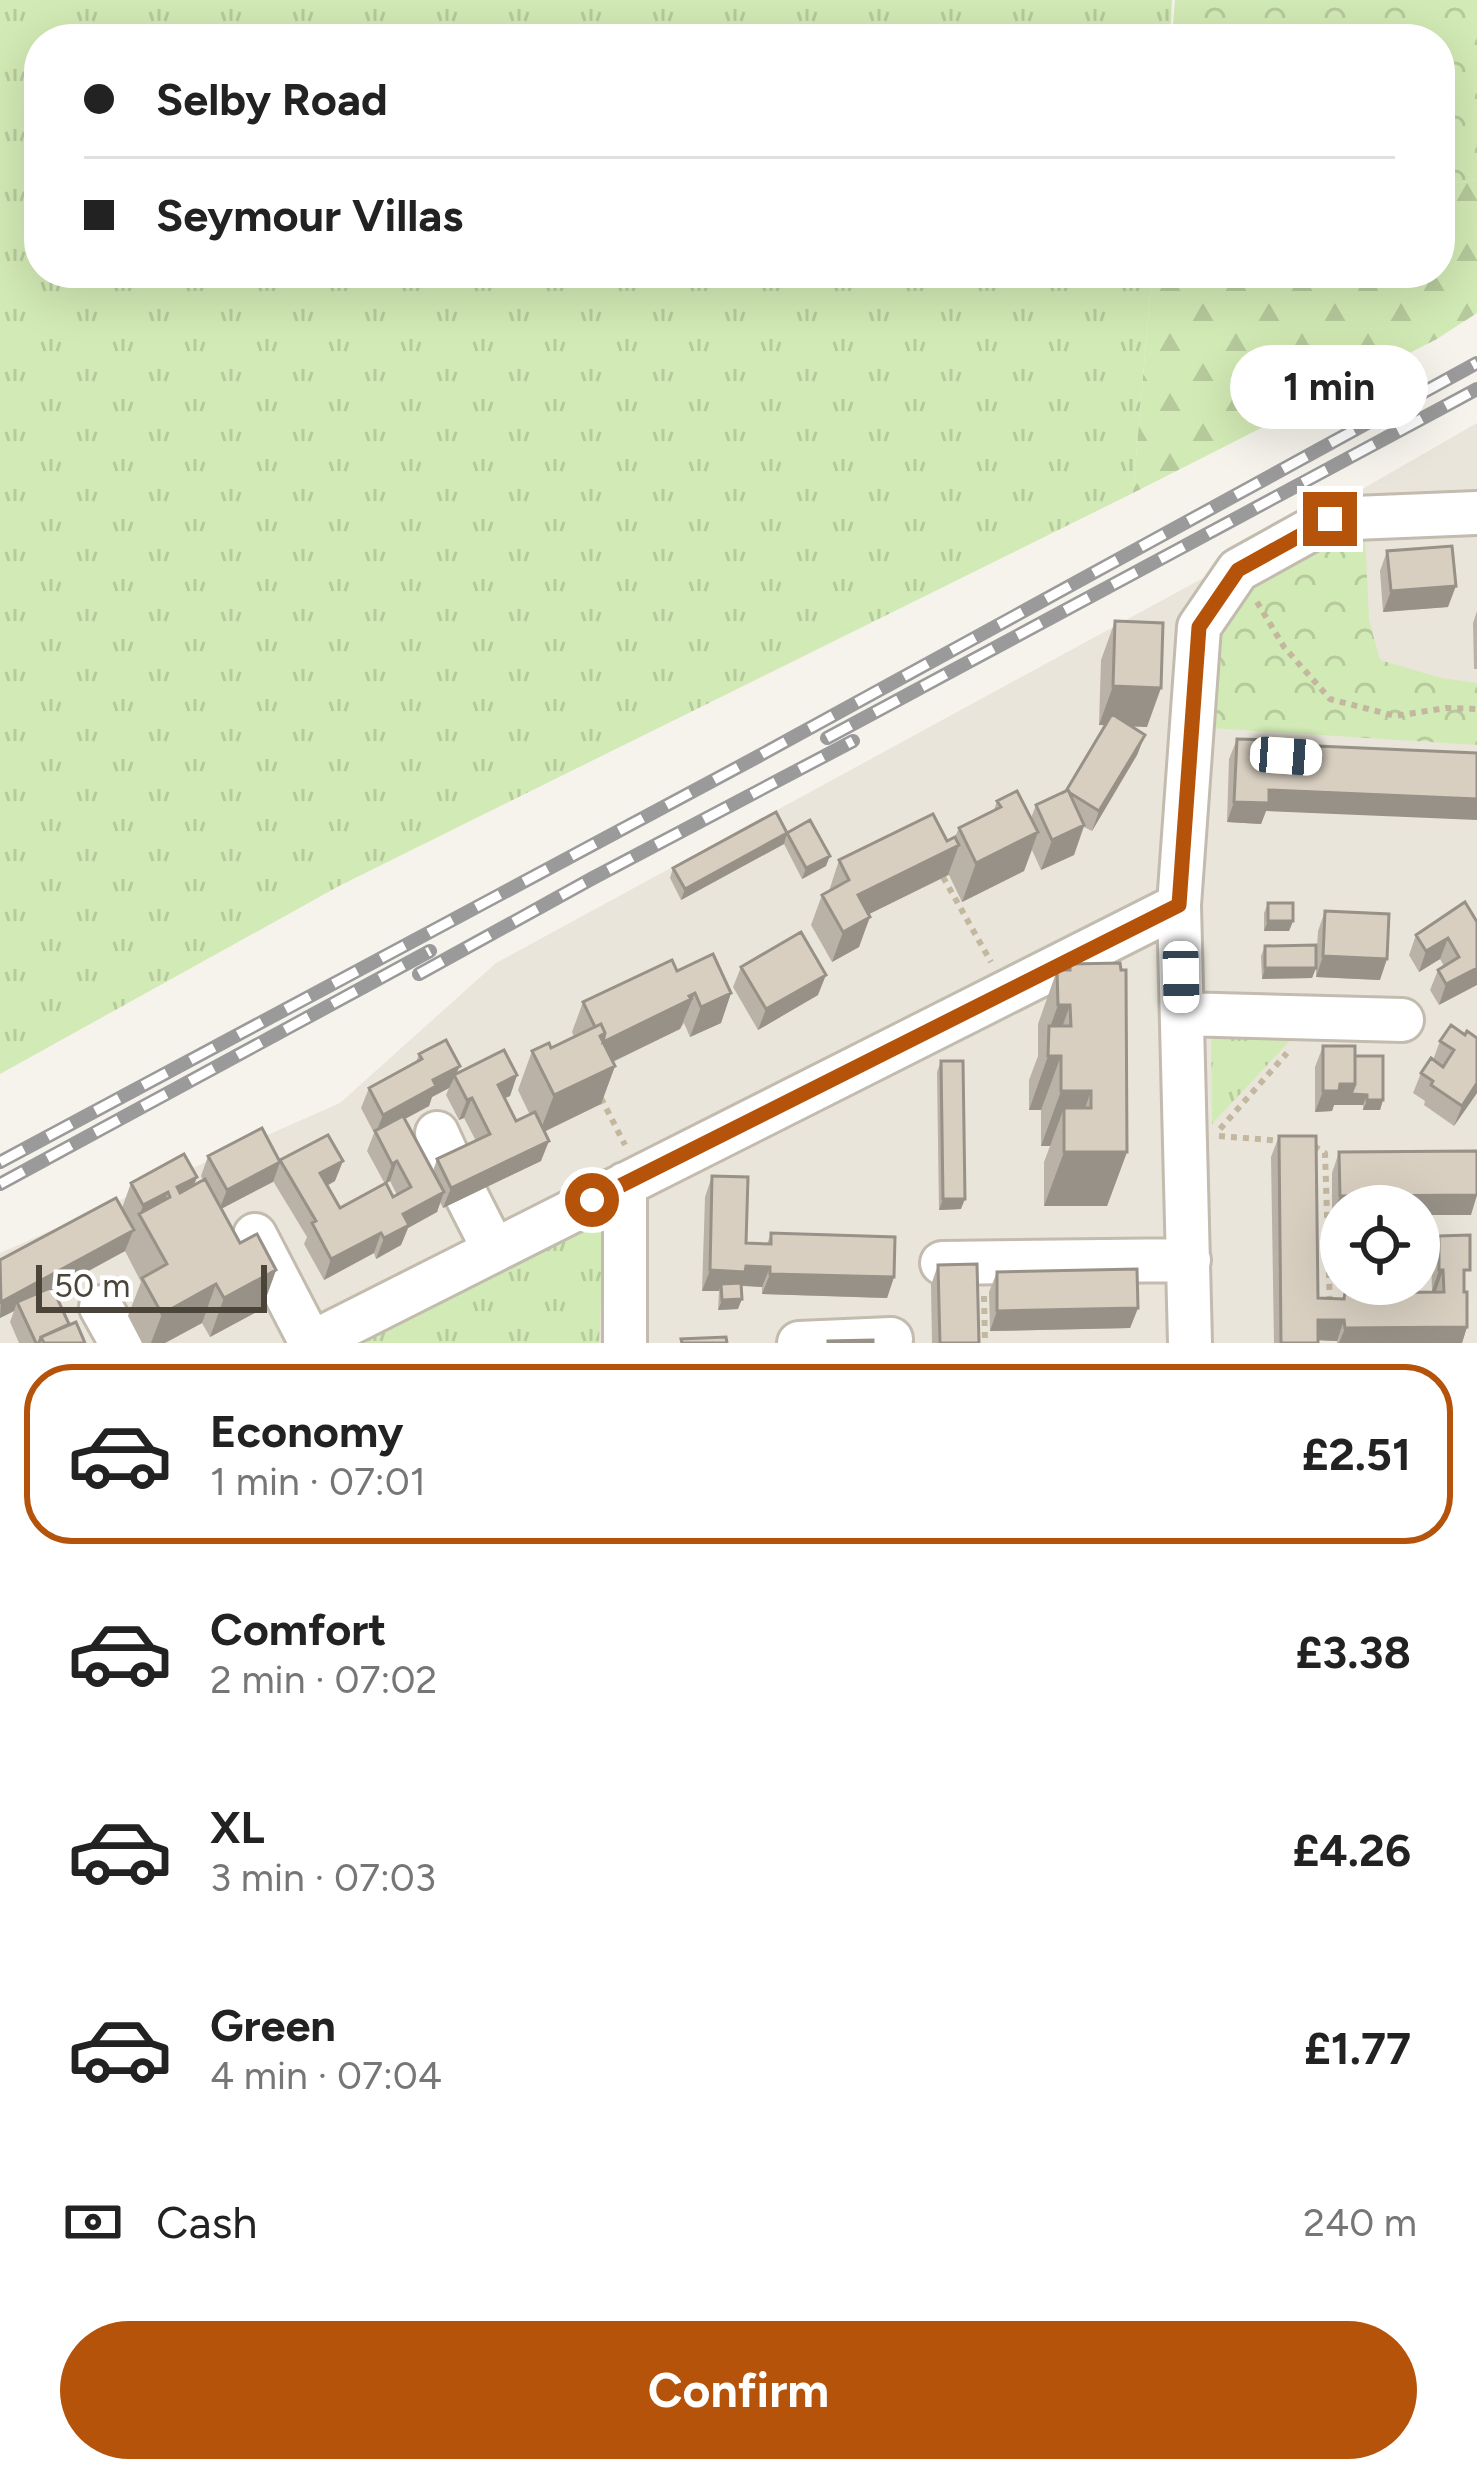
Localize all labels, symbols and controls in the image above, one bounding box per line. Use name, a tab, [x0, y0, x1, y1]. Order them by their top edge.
text: Selby Road	[156, 72, 388, 126]
text: Seymour Villas	[156, 188, 463, 242]
callout: 1 min	[1231, 345, 1429, 429]
text: 1 min	[1283, 363, 1375, 410]
route end	[1303, 492, 1357, 546]
car	[1249, 736, 1323, 776]
car	[1162, 941, 1200, 1013]
route start	[565, 1173, 619, 1227]
map controls	[1320, 1185, 1440, 1305]
button: locate	[1320, 1185, 1440, 1305]
scale bar	[36, 1259, 267, 1312]
text: 50 m	[54, 1266, 130, 1305]
icon: car	[66, 1400, 174, 1508]
text: Economy	[210, 1404, 403, 1458]
text: £2.51	[1302, 1427, 1411, 1481]
text: 1 min · 07:01	[210, 1458, 426, 1505]
icon: car	[66, 1598, 174, 1706]
text: Comfort	[210, 1602, 386, 1656]
text: £3.38	[1295, 1625, 1411, 1679]
text: 2 min · 07:02	[210, 1656, 437, 1703]
icon: car	[66, 1796, 174, 1904]
text: XL	[210, 1800, 265, 1854]
text: £4.26	[1292, 1823, 1411, 1877]
text: 3 min · 07:03	[210, 1854, 436, 1901]
icon: car	[66, 1994, 174, 2102]
text: Green	[210, 1998, 336, 2052]
text: £1.77	[1304, 2021, 1411, 2075]
text: 4 min · 07:04	[210, 2052, 442, 2099]
icon: cash	[60, 2189, 126, 2255]
text: Cash	[156, 2195, 257, 2249]
text: 240 m	[1303, 2199, 1417, 2246]
button: Confirm	[60, 2321, 1417, 2459]

